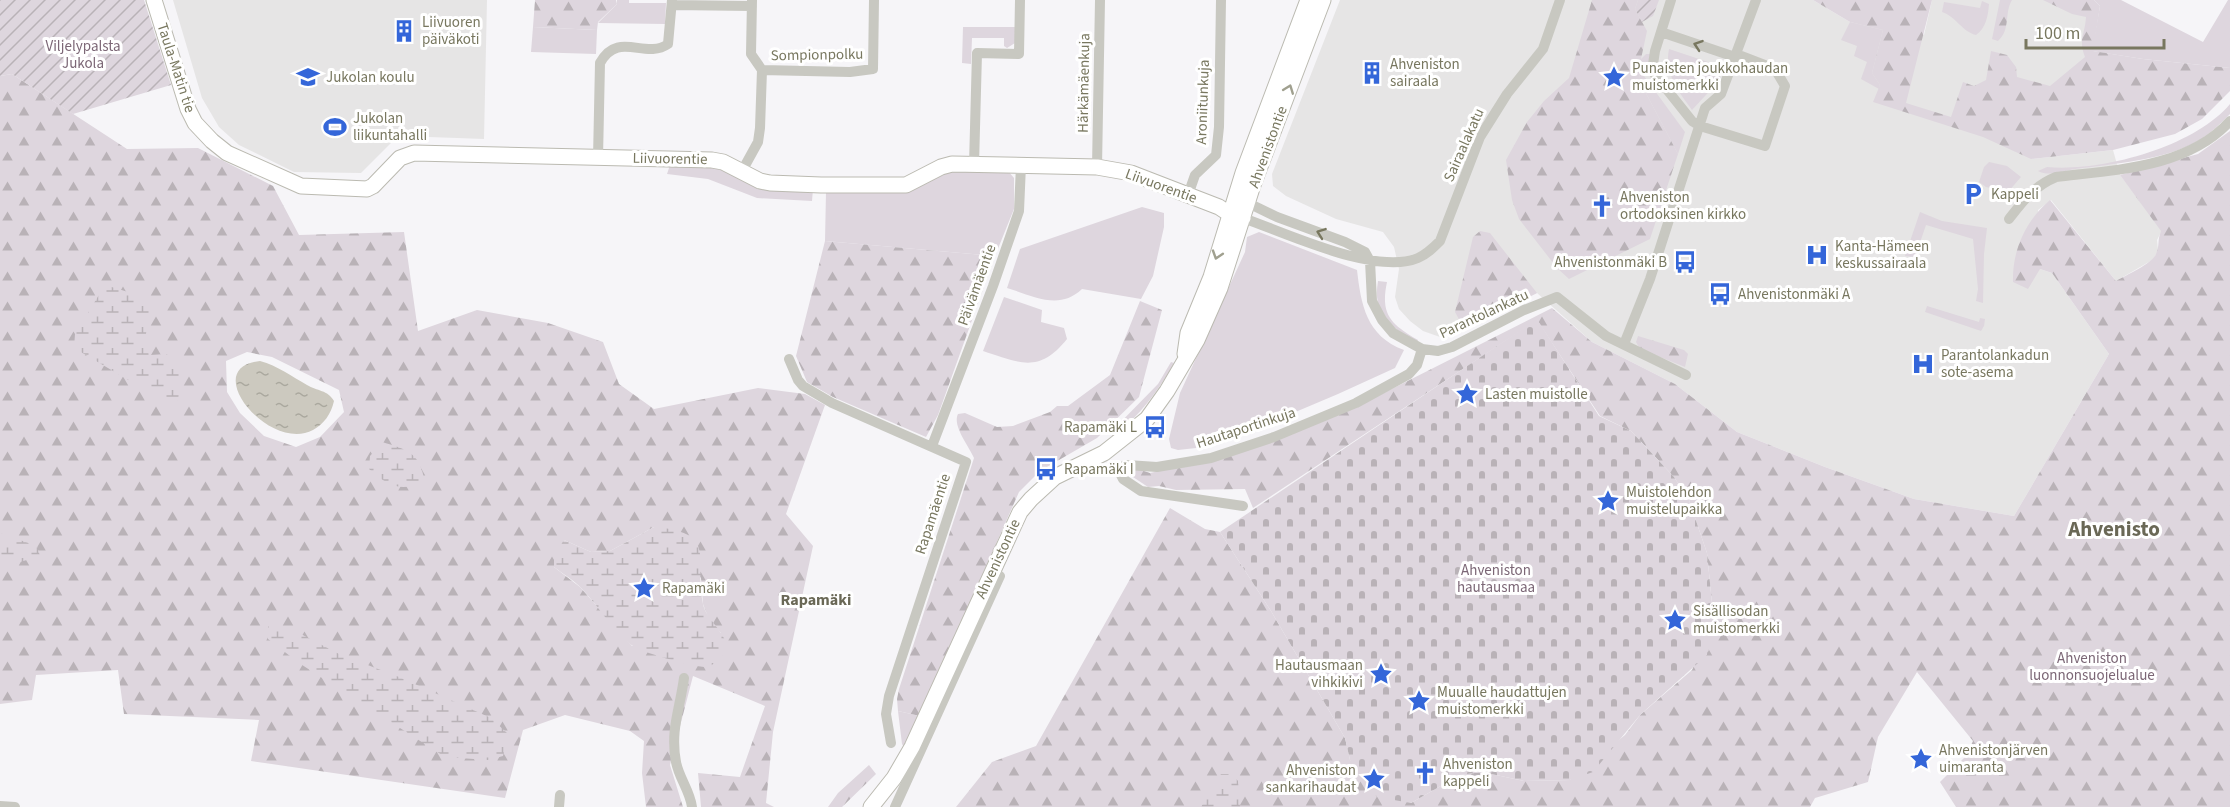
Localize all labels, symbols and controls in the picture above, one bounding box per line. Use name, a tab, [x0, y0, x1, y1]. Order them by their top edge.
place label: Liivuoren päiväkoti	[422, 12, 481, 50]
scale bar	[2026, 12, 2164, 50]
building icon: Liivuoren päiväkoti	[391, 18, 417, 44]
street label: Taula-Matin tie	[152, 20, 200, 116]
text: 100 m	[2035, 21, 2080, 46]
street label: Härkämäenkuja	[1073, 33, 1095, 133]
park label: Viljelypalsta Jukola	[45, 36, 121, 74]
one-way arrow	[1693, 39, 1704, 52]
street label: Sompionpolku	[771, 44, 863, 66]
place label: Ahveniston sairaala	[1390, 54, 1460, 92]
place label: Punaisten joukkohaudan muistomerkki	[1632, 58, 1788, 96]
street label: Aroniitunkuja	[1191, 59, 1215, 145]
building icon: Ahveniston sairaala	[1359, 60, 1385, 86]
school or university icon: Jukolan koulu	[295, 64, 321, 90]
place icon: Punaisten joukkohaudan muistomerkki	[1601, 64, 1627, 90]
place label: Jukolan koulu	[326, 67, 415, 88]
one-way arrow	[1282, 84, 1295, 95]
street label: Ahvenistontie	[1243, 103, 1293, 191]
street label: Sairaalakatu	[1438, 105, 1490, 185]
place label: Jukolan liikuntahalli	[353, 108, 427, 146]
sports icon: Jukolan liikuntahalli	[322, 114, 348, 140]
street label: Liivuorentie	[632, 148, 708, 170]
street label: Liivuorentie	[1122, 163, 1200, 209]
parking icon: Kappeli	[1960, 181, 1986, 207]
place label: Kappeli	[1991, 184, 2039, 205]
place label: Ahveniston ortodoksinen kirkko	[1620, 187, 1746, 225]
church icon: Ahveniston ortodoksinen kirkko	[1589, 193, 1615, 219]
one-way arrow	[1316, 228, 1327, 240]
place label: Kanta-Hämeen keskussairaala	[1835, 236, 1929, 274]
street label: Päivämäentie	[953, 241, 1001, 329]
hospital icon: Kanta-Hämeen keskussairaala	[1804, 242, 1830, 268]
one-way arrow	[1212, 249, 1225, 260]
bus stop icon: Ahvenistonmäki B	[1672, 249, 1698, 275]
place label: Ahvenistonmäki B	[1554, 252, 1667, 273]
bus stop icon: Ahvenistonmäki A	[1707, 281, 1733, 307]
street label: Parantolankatu	[1436, 284, 1532, 344]
place label: Ahvenistonmäki A	[1738, 284, 1851, 305]
place label: Parantolankadun sote-asema	[1941, 345, 2049, 383]
hospital icon: Parantolankadun sote-asema	[1910, 351, 1936, 377]
place icon: Lasten muistolle	[1454, 381, 1480, 407]
place label: Lasten muistolle	[1485, 384, 1588, 405]
street label: Hautaportinkuja	[1194, 402, 1298, 454]
bus stop icon: Rapamäki L	[1142, 414, 1168, 440]
place label: Rapamäki L	[1064, 417, 1137, 438]
bus stop icon: Rapamäki I	[1033, 456, 1059, 482]
place label: Rapamäki I	[1064, 459, 1134, 480]
street label: Rapamäentie	[910, 471, 956, 557]
place label: Muistolehdon muistelupaikka	[1626, 482, 1722, 520]
place icon: Muistolehdon muistelupaikka	[1595, 488, 1621, 514]
district label: Ahvenisto	[2067, 514, 2160, 544]
street label: Ahvenistontie	[970, 516, 1026, 602]
park label: Ahveniston hautausmaa	[1457, 560, 1535, 598]
place icon: Rapamäki	[631, 575, 657, 601]
place label: Rapamäki	[662, 578, 725, 599]
district label: Rapamäki	[781, 589, 851, 611]
place label: Sisällisodan muistomerkki	[1693, 601, 1780, 639]
place icon: Sisällisodan muistomerkki	[1662, 607, 1688, 633]
park label: Ahveniston luonnonsuojelualue	[2029, 648, 2155, 686]
place label: Hautausmaan vihkikivi	[1275, 655, 1363, 693]
place icon: Hautausmaan vihkikivi	[1368, 661, 1394, 687]
place label: Muualle haudattujen muistomerkki	[1437, 682, 1567, 720]
place icon: Muualle haudattujen muistomerkki	[1406, 688, 1432, 714]
place label: Ahvenistonjärven uimaranta	[1939, 740, 2048, 778]
place icon: Ahvenistonjärven uimaranta	[1908, 746, 1934, 772]
place label: Ahveniston kappeli	[1443, 754, 1513, 792]
place label: Ahveniston sankarihaudat	[1266, 760, 1356, 798]
church icon: Ahveniston kappeli	[1412, 760, 1438, 786]
place icon: Ahveniston sankarihaudat	[1361, 766, 1387, 792]

